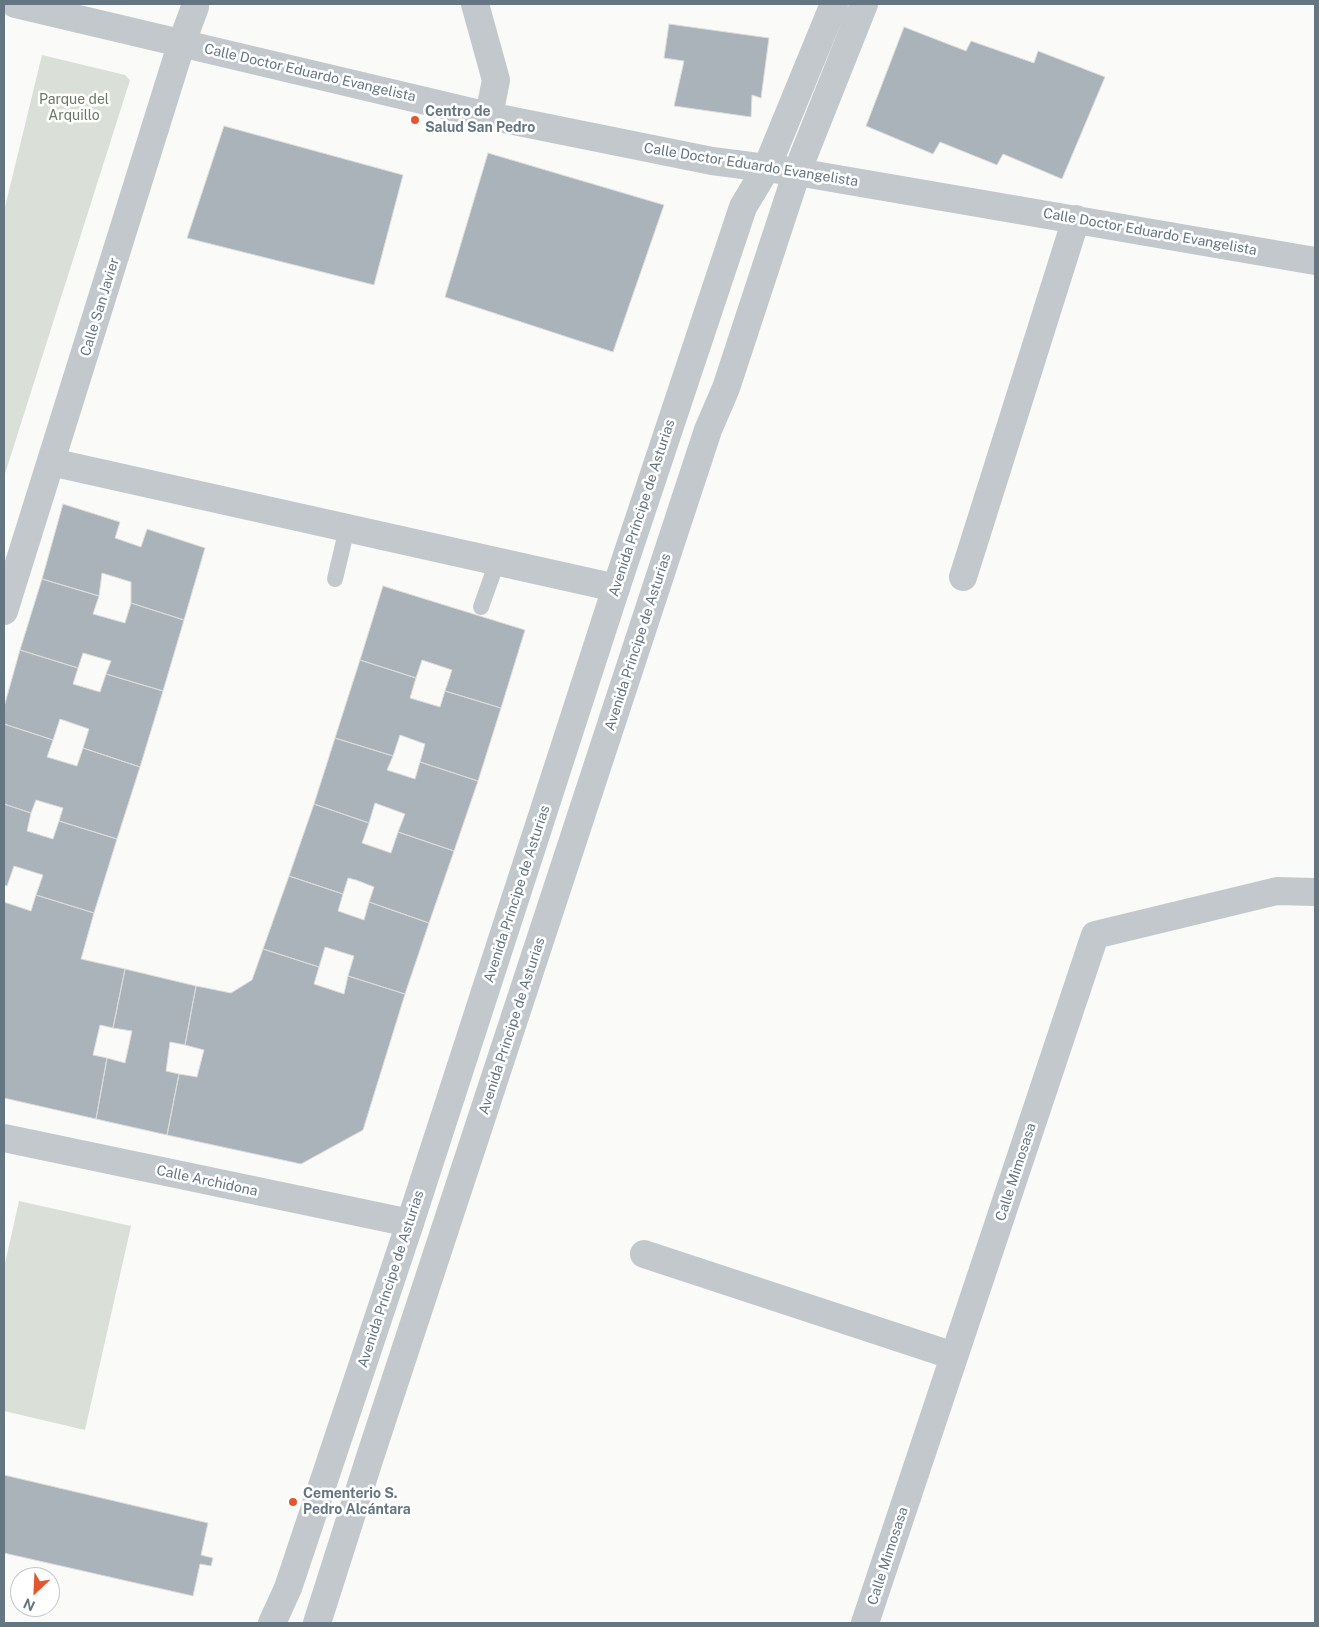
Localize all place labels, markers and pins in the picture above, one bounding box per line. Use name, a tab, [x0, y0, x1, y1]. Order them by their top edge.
place label: Centro de Salud San Pedro	[425, 104, 535, 136]
marker: Centro de Salud San Pedro	[409, 114, 421, 126]
place label: Cementerio S. Pedro Alcántara	[303, 1486, 411, 1518]
marker: Cementerio S. Pedro Alcántara	[287, 1496, 299, 1508]

